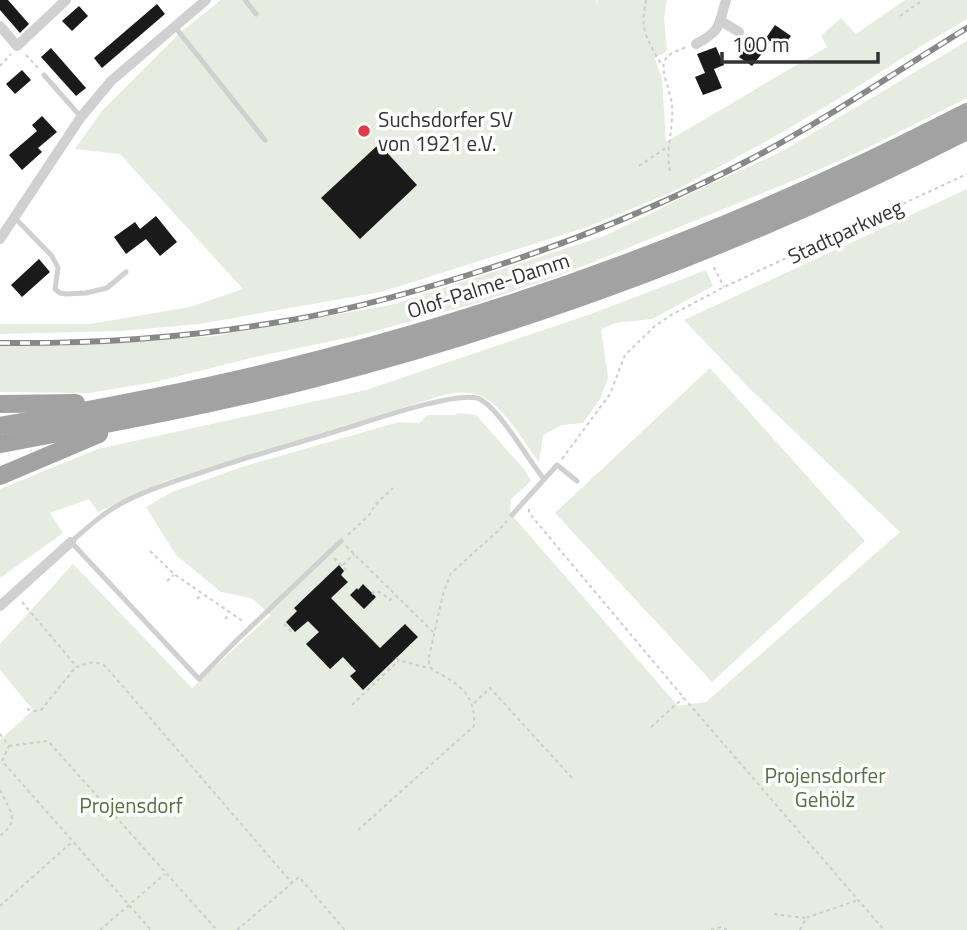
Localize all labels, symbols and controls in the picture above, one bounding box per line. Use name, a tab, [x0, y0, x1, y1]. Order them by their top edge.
scale bar	[722, 21, 878, 65]
text: 100 m	[732, 28, 789, 60]
place label: Suchsdorfer SV von 1921 e.V.	[378, 103, 513, 159]
marker: Suchsdorfer SV von 1921 e.V.	[356, 123, 372, 139]
street label: Stadtparkweg	[782, 190, 908, 272]
street label: Olof-Palme-Damm	[403, 244, 573, 326]
park label: Projensdorfer Gehölz	[765, 759, 885, 815]
park label: Projensdorf	[79, 789, 183, 821]

